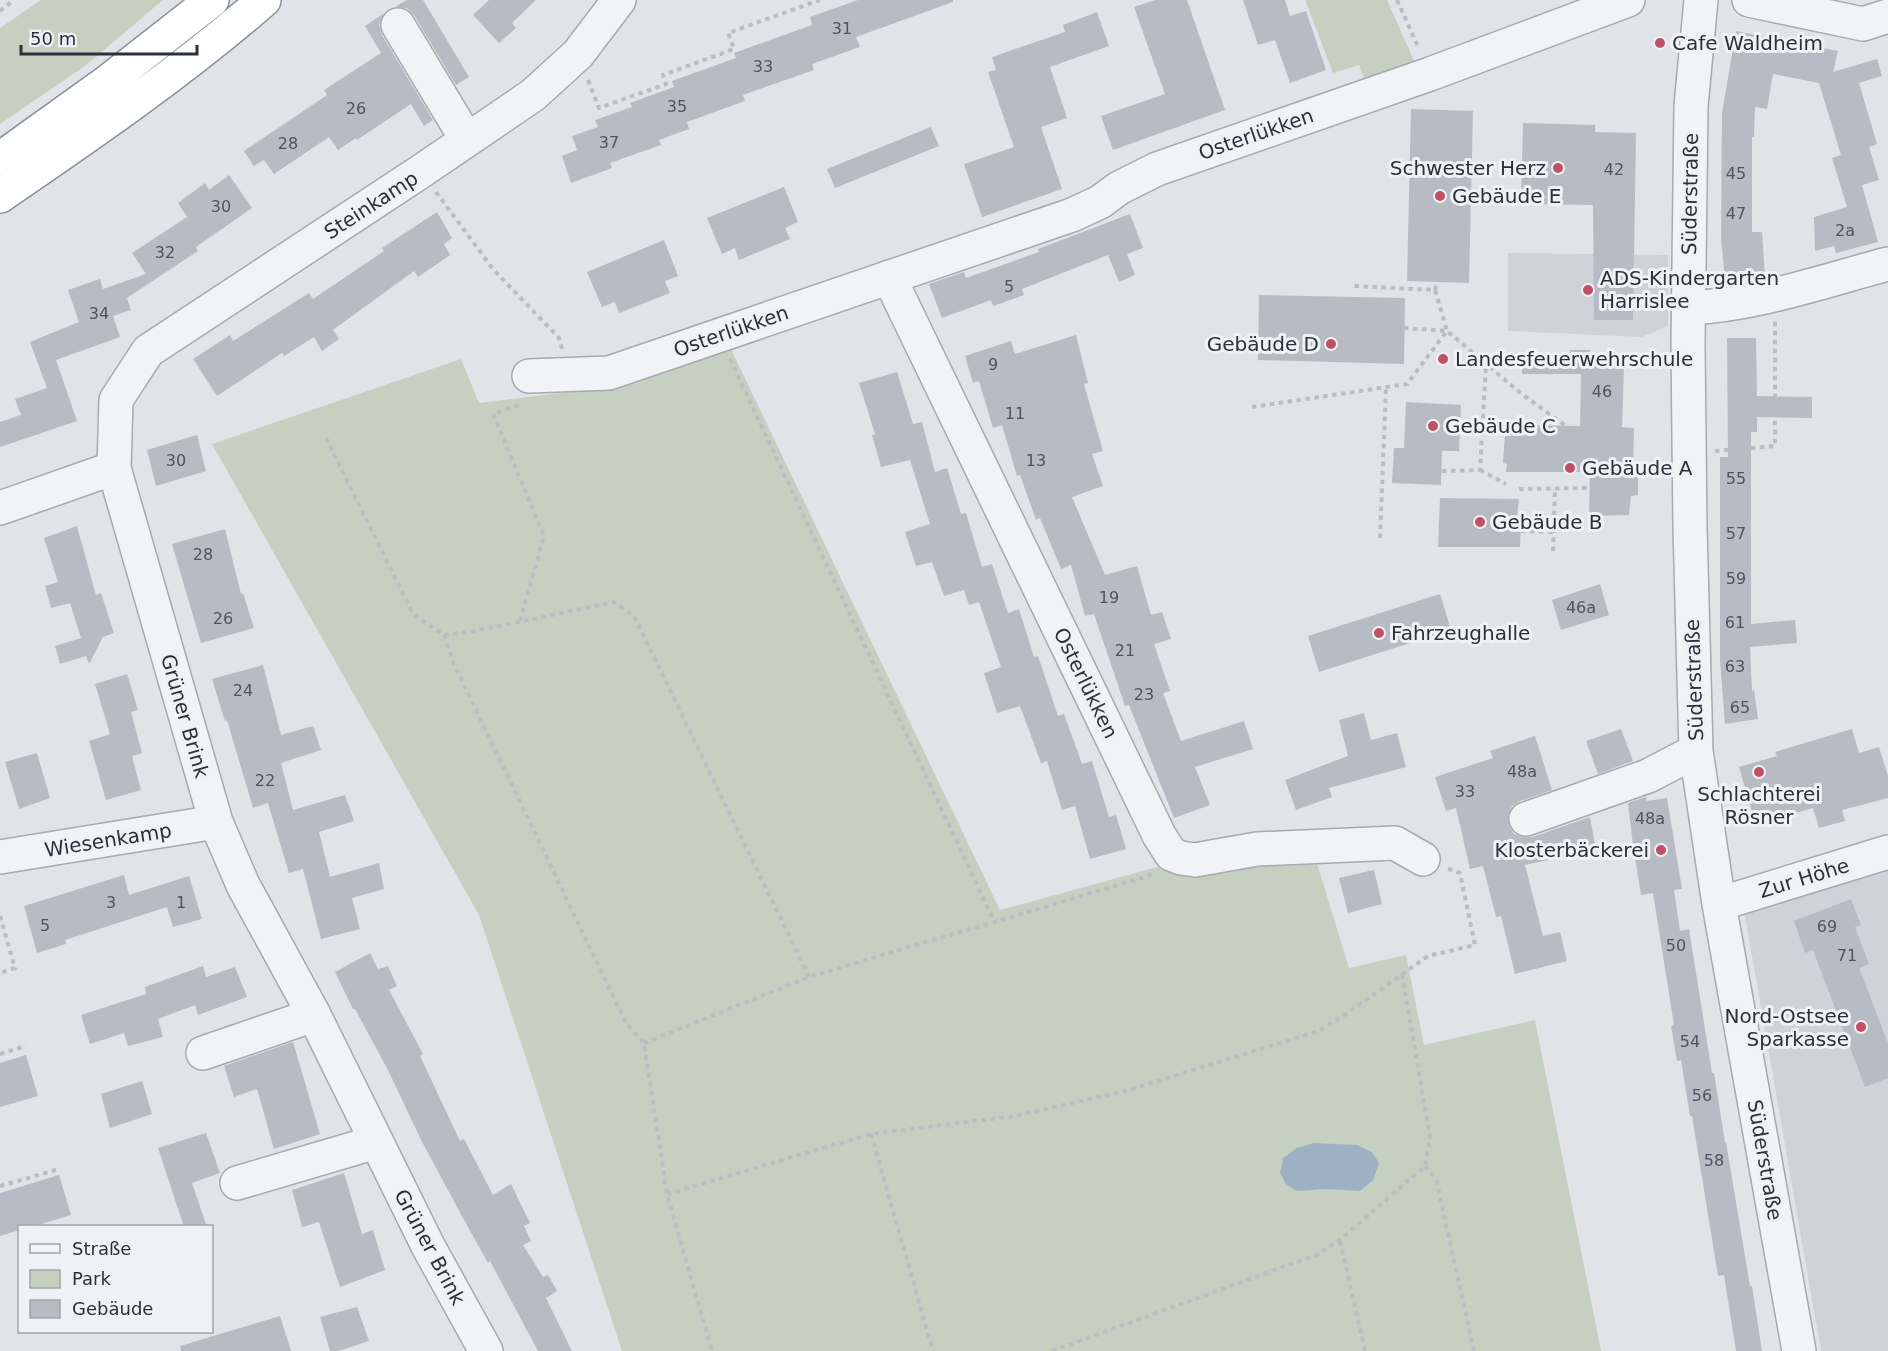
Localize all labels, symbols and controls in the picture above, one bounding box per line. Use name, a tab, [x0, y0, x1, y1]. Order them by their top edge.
scale bar	[21, 18, 196, 56]
house number: 31	[832, 19, 852, 38]
text: 50 m	[30, 28, 76, 49]
place label: Cafe Waldheim	[1672, 31, 1823, 55]
marker: Cafe Waldheim	[1653, 36, 1667, 50]
house number: 33	[753, 57, 773, 76]
house number: 35	[667, 97, 687, 116]
house number: 26	[346, 99, 366, 118]
street label: Osterlükken	[1195, 103, 1317, 165]
house number: 37	[599, 133, 619, 152]
street label: Süderstraße	[1677, 133, 1703, 255]
house number: 28	[278, 134, 298, 153]
place label: Schwester Herz	[1390, 156, 1546, 180]
house number: 42	[1604, 160, 1624, 179]
marker: Schwester Herz	[1551, 161, 1565, 175]
house number: 45	[1726, 164, 1746, 183]
street label: Steinkamp	[320, 166, 422, 244]
place label: Gebäude E	[1452, 184, 1561, 208]
marker: Gebäude E	[1433, 189, 1447, 203]
house number: 30	[211, 197, 231, 216]
house number: 47	[1726, 204, 1746, 223]
house number: 2a	[1835, 221, 1855, 240]
house number: 32	[155, 243, 175, 262]
place label: ADS-Kindergarten Harrislee	[1600, 266, 1779, 313]
house number: 5	[1004, 277, 1014, 296]
marker: ADS-Kindergarten Harrislee	[1581, 283, 1595, 297]
street label: Osterlükken	[670, 300, 792, 362]
house number: 34	[89, 304, 109, 323]
place label: Gebäude D	[1207, 332, 1319, 356]
marker: Gebäude D	[1324, 337, 1338, 351]
place label: Landesfeuerwehrschule	[1455, 347, 1693, 371]
marker: Landesfeuerwehrschule	[1436, 352, 1450, 366]
house number: 9	[988, 355, 998, 374]
house number: 46	[1592, 382, 1612, 401]
house number: 11	[1005, 404, 1025, 423]
place label: Gebäude C	[1445, 414, 1556, 438]
marker: Gebäude C	[1426, 419, 1440, 433]
house number: 30	[166, 451, 186, 470]
house number: 13	[1026, 451, 1046, 470]
place label: Gebäude A	[1582, 456, 1693, 480]
marker: Gebäude A	[1563, 461, 1577, 475]
house number: 55	[1726, 469, 1746, 488]
place label: Gebäude B	[1492, 510, 1603, 534]
marker: Gebäude B	[1473, 515, 1487, 529]
house number: 57	[1726, 524, 1746, 543]
house number: 28	[193, 545, 213, 564]
house number: 59	[1726, 569, 1746, 588]
house number: 19	[1099, 588, 1119, 607]
house number: 46a	[1566, 598, 1596, 617]
house number: 26	[213, 609, 233, 628]
house number: 61	[1725, 613, 1745, 632]
street label: Süderstraße	[1680, 618, 1708, 742]
place label: Fahrzeughalle	[1391, 621, 1530, 645]
street label: Osterlükken	[1049, 624, 1123, 742]
marker: Fahrzeughalle	[1372, 626, 1386, 640]
house number: 21	[1115, 641, 1135, 660]
street label: Grüner Brink	[156, 651, 214, 781]
house number: 63	[1725, 657, 1745, 676]
house number: 24	[233, 681, 253, 700]
house number: 23	[1134, 685, 1154, 704]
house number: 65	[1730, 698, 1750, 717]
house number: 48a	[1507, 762, 1537, 781]
marker: Schlachterei Rösner	[1752, 765, 1766, 779]
house number: 22	[255, 771, 275, 790]
house number: 33	[1455, 782, 1475, 801]
place label: Schlachterei Rösner	[1697, 782, 1821, 829]
house number: 48a	[1635, 809, 1665, 828]
street label: Wiesenkamp	[43, 818, 173, 862]
place label: Klosterbäckerei	[1495, 838, 1649, 862]
marker: Klosterbäckerei	[1654, 843, 1668, 857]
street label: Zur Höhe	[1756, 853, 1852, 903]
house number: 3	[106, 893, 116, 912]
house number: 1	[176, 893, 186, 912]
house number: 5	[40, 916, 50, 935]
house number: 69	[1817, 917, 1837, 936]
house number: 50	[1666, 936, 1686, 955]
house number: 71	[1837, 946, 1857, 965]
place label: Nord-Ostsee Sparkasse	[1724, 1004, 1849, 1051]
marker: Nord-Ostsee Sparkasse	[1854, 1020, 1868, 1034]
house number: 54	[1680, 1032, 1700, 1051]
house number: 56	[1692, 1086, 1712, 1105]
street label: Süderstraße	[1743, 1098, 1787, 1222]
house number: 58	[1704, 1151, 1724, 1170]
street label: Grüner Brink	[389, 1185, 471, 1309]
legend	[18, 1225, 213, 1333]
text: Straße	[72, 1238, 131, 1259]
text: Park	[72, 1268, 111, 1289]
text: Gebäude	[72, 1298, 153, 1319]

